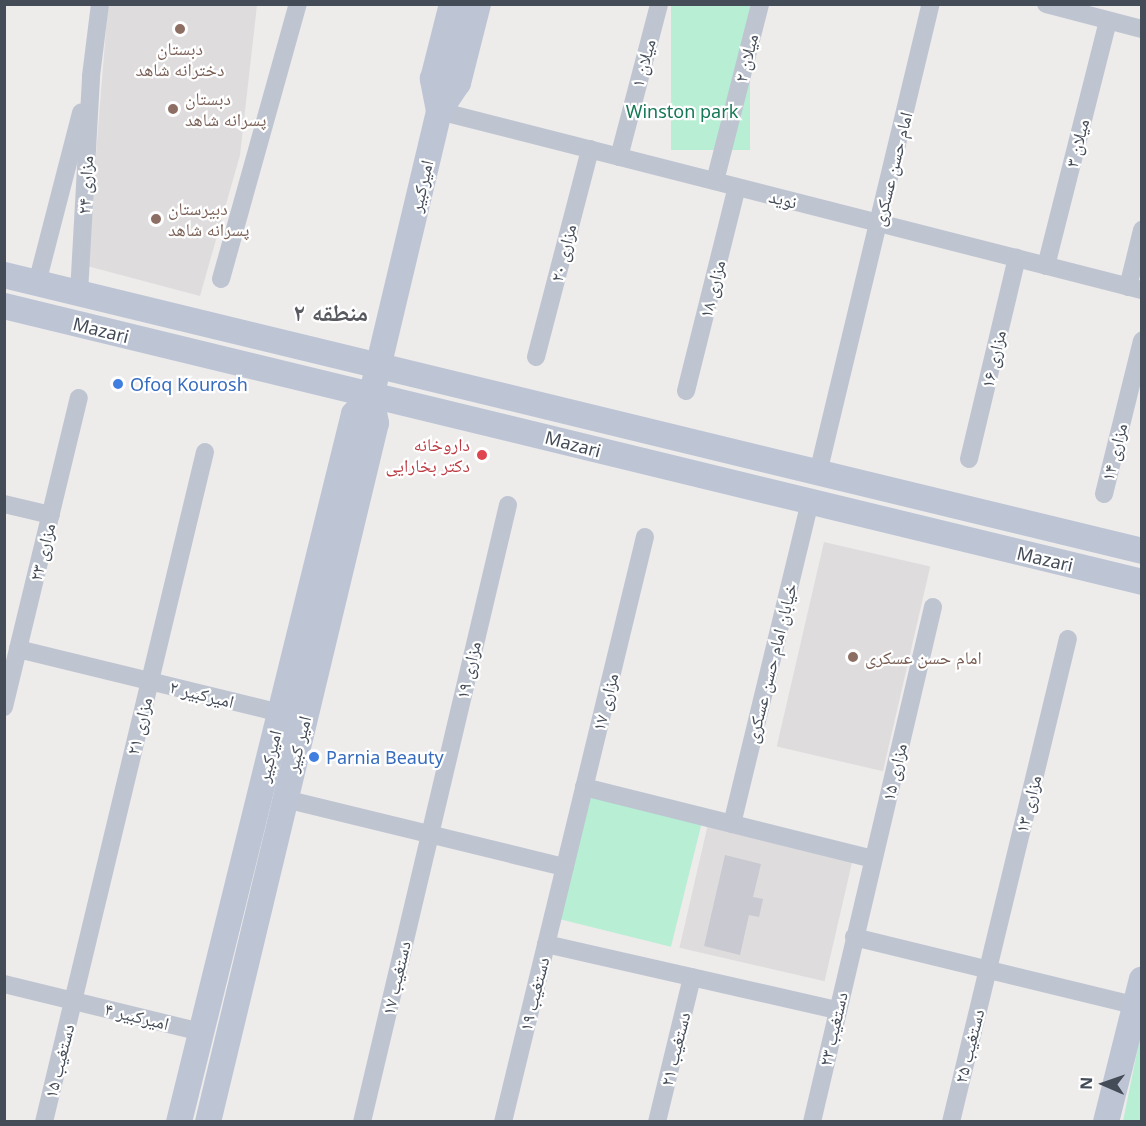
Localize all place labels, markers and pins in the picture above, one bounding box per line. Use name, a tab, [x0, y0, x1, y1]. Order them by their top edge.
marker: دبستان دخترانه شاهد	[173, 22, 187, 36]
place label: دبستان دخترانه شاهد	[136, 38, 224, 80]
place label: دبستان پسرانه شاهد	[185, 88, 267, 130]
marker: دبستان پسرانه شاهد	[166, 102, 180, 116]
place label: دبیرستان پسرانه شاهد	[168, 198, 250, 240]
marker: دبیرستان پسرانه شاهد	[149, 212, 163, 226]
place label: Ofoq Kourosh	[130, 373, 248, 395]
marker: Ofoq Kourosh	[111, 377, 125, 391]
place label: داروخانه دکتر بخارایی	[385, 434, 470, 476]
marker: داروخانه دکتر بخارایی	[475, 448, 489, 462]
place label: امام حسن عسکری	[865, 646, 982, 668]
marker: امام حسن عسکری	[846, 650, 860, 664]
place label: Parnia Beauty	[326, 746, 444, 768]
marker: Parnia Beauty	[307, 750, 321, 764]

